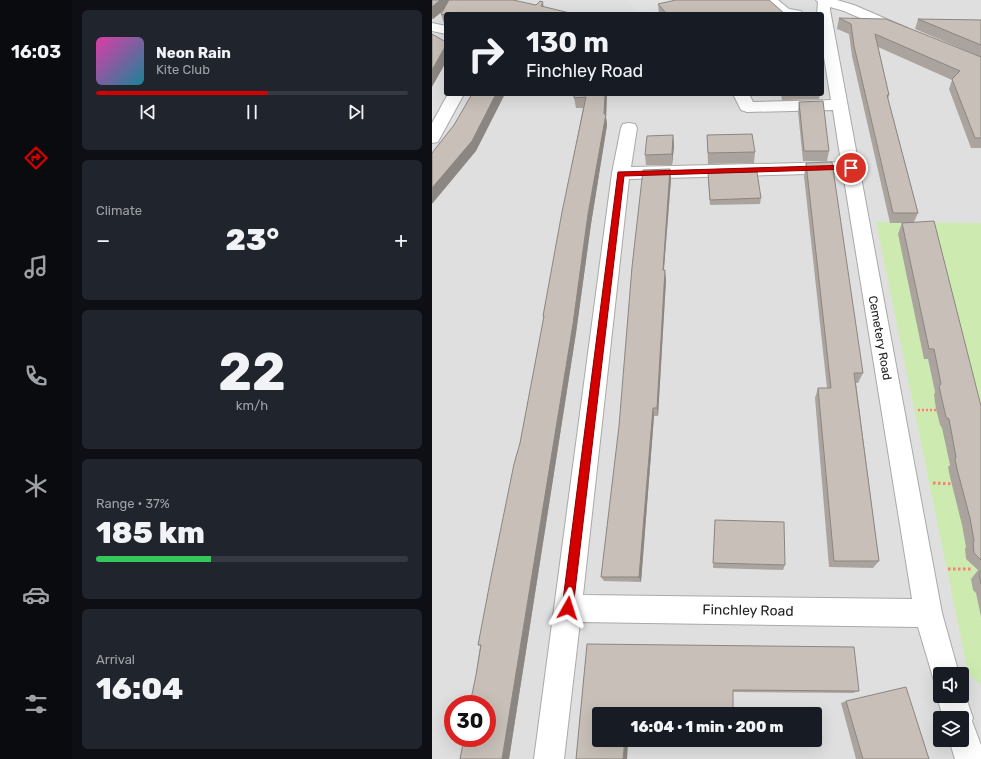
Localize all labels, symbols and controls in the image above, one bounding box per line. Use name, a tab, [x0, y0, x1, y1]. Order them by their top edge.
text: 130 m	[526, 26, 609, 59]
icon: right	[460, 28, 512, 80]
text: 16:03	[11, 41, 61, 63]
text: Neon Rain	[156, 44, 231, 62]
text: Finchley Road	[526, 60, 643, 82]
text: Kite Club	[156, 62, 210, 77]
icon: previous	[137, 101, 159, 123]
icon: pause	[241, 101, 263, 123]
icon: next	[345, 101, 367, 123]
icon: directions	[22, 144, 50, 172]
pin	[834, 151, 868, 185]
icon: arrive	[840, 157, 862, 179]
text: Climate	[96, 203, 142, 218]
text: 23°	[226, 222, 279, 258]
text: −	[96, 227, 110, 254]
text: +	[394, 227, 408, 254]
icon: music	[22, 253, 50, 281]
street label: Cemetery Road	[866, 295, 894, 381]
text: 22	[218, 341, 286, 403]
icon: phone	[22, 362, 50, 390]
text: km/h	[236, 398, 268, 413]
icon: climate	[22, 472, 50, 500]
text: Range · 37%	[96, 496, 170, 511]
text: 185 km	[96, 515, 205, 551]
icon: car	[22, 581, 50, 609]
position arrow	[547, 587, 589, 629]
street label: Finchley Road	[702, 601, 794, 620]
text: Arrival	[96, 652, 135, 667]
map controls	[933, 667, 969, 747]
button: sound	[933, 667, 969, 703]
text: 16:04	[96, 671, 183, 707]
icon: filters	[22, 690, 50, 718]
speed limit sign: 30	[444, 695, 496, 747]
button: layers	[933, 711, 969, 747]
text: 16:04 · 1 min · 200 m	[631, 718, 783, 736]

